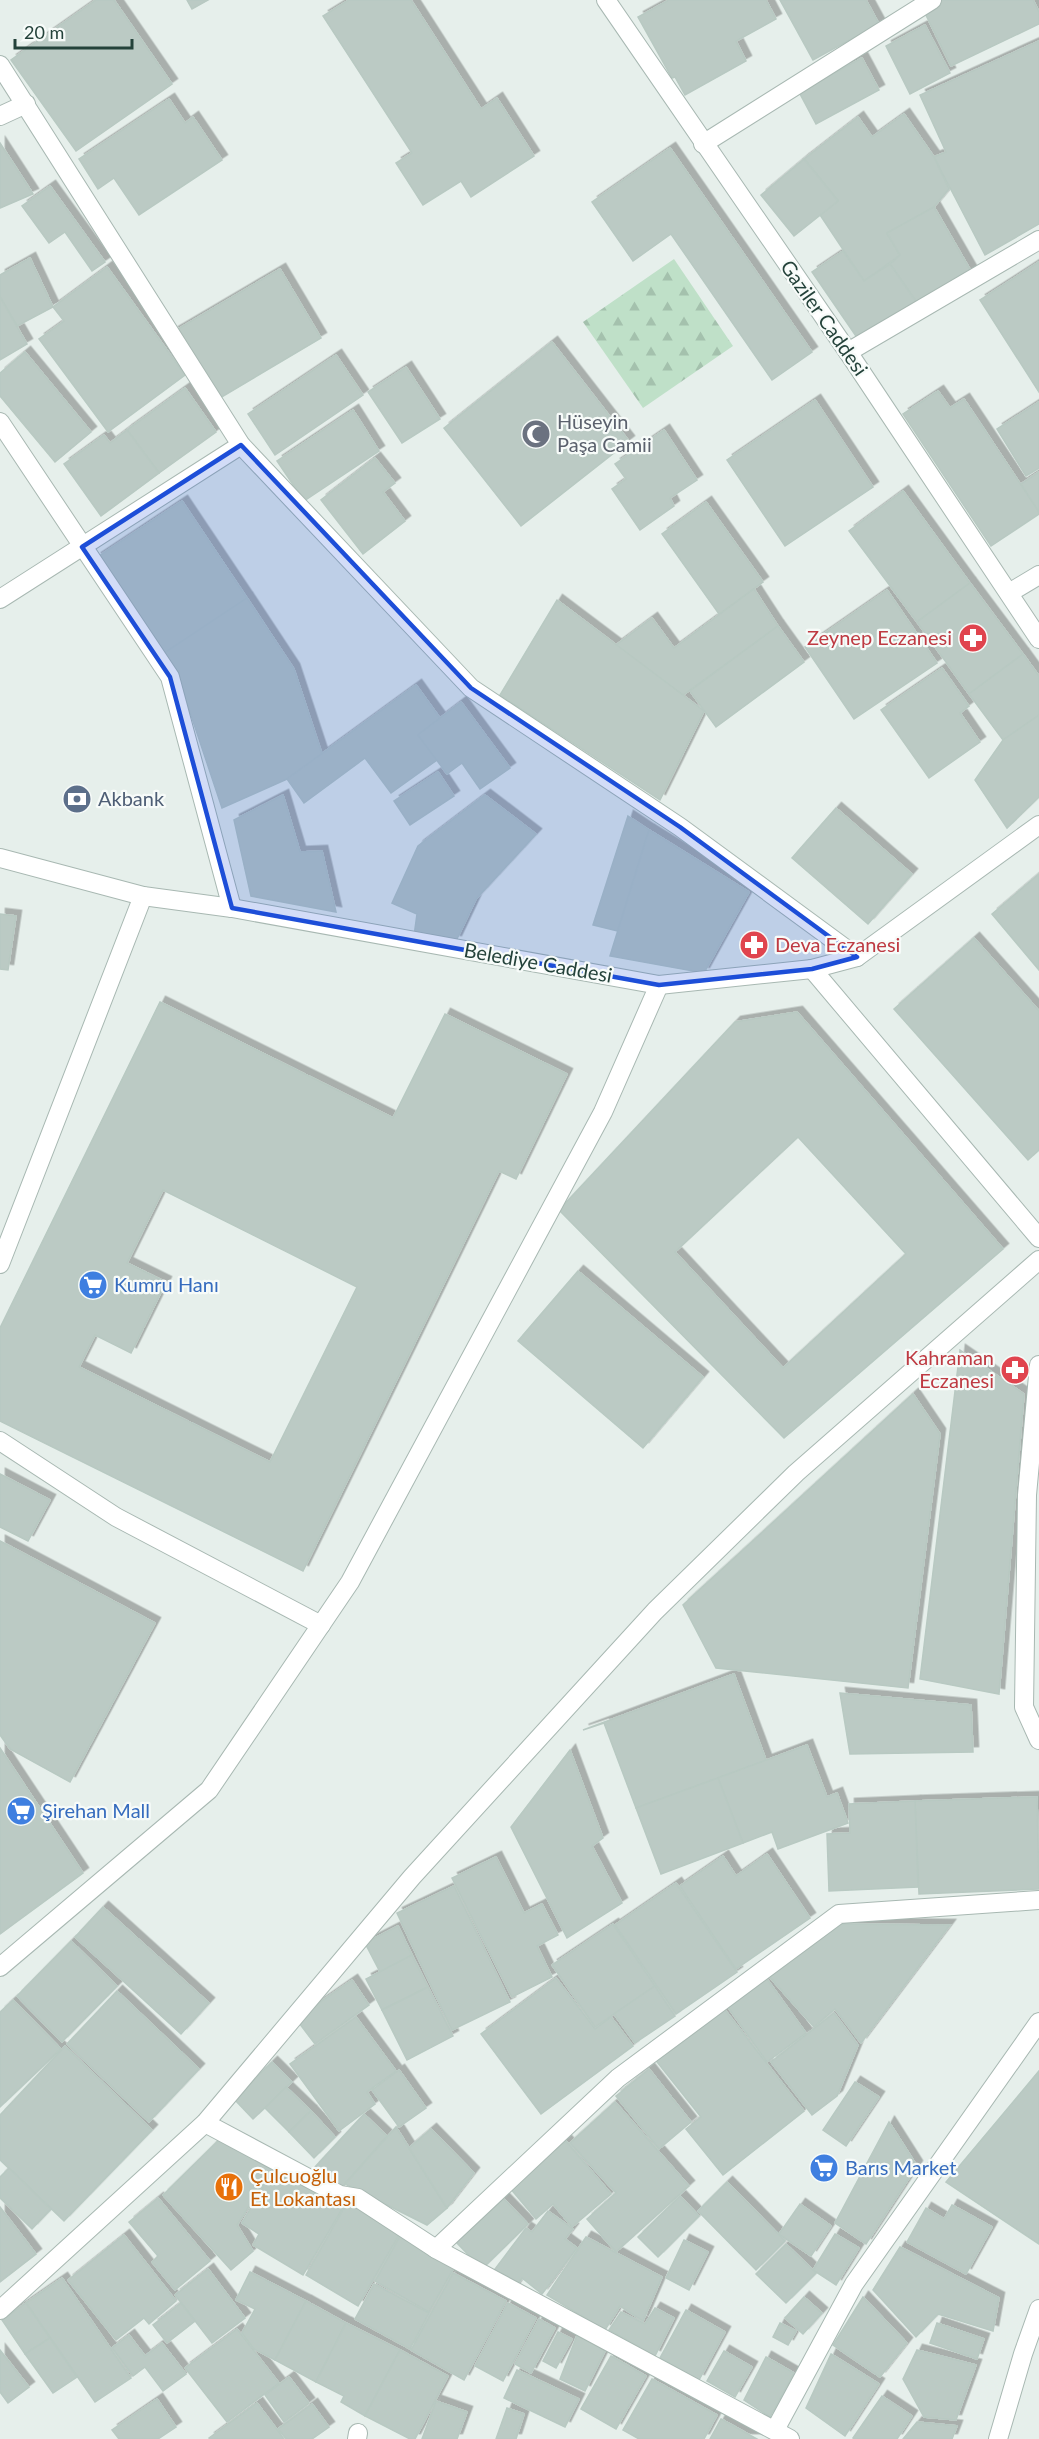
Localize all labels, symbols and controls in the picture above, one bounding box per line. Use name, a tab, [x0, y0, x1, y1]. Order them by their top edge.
scale bar	[15, 12, 132, 50]
text: 20 m	[24, 21, 64, 43]
street label: Gaziler Caddesi	[776, 255, 873, 380]
place label: Hüseyin Paşa Camii	[557, 409, 652, 456]
mosque icon: Hüseyin Paşa Camii	[520, 418, 552, 450]
pharmacy icon: Zeynep Eczanesi	[957, 622, 989, 654]
place label: Zeynep Eczanesi	[807, 625, 952, 649]
bank icon: Akbank	[61, 783, 93, 815]
place label: Akbank	[98, 786, 165, 810]
pharmacy icon: Deva Eczanesi	[738, 929, 770, 961]
place label: Deva Eczanesi	[775, 932, 900, 956]
street label: Belediye Caddesi	[462, 937, 614, 987]
supermarket icon: Kumru Hanı	[77, 1269, 109, 1301]
place label: Kumru Hanı	[114, 1272, 219, 1296]
place label: Kahraman Eczanesi	[905, 1345, 994, 1392]
pharmacy icon: Kahraman Eczanesi	[999, 1354, 1031, 1386]
supermarket icon: Şirehan Mall	[5, 1795, 37, 1827]
place label: Şirehan Mall	[42, 1798, 150, 1822]
supermarket icon: Barıs Market	[808, 2152, 840, 2184]
place label: Barıs Market	[845, 2155, 956, 2179]
place label: Çulcuoğlu Et Lokantası	[250, 2163, 356, 2210]
restaurant icon: Çulcuoğlu Et Lokantası	[213, 2171, 245, 2203]

